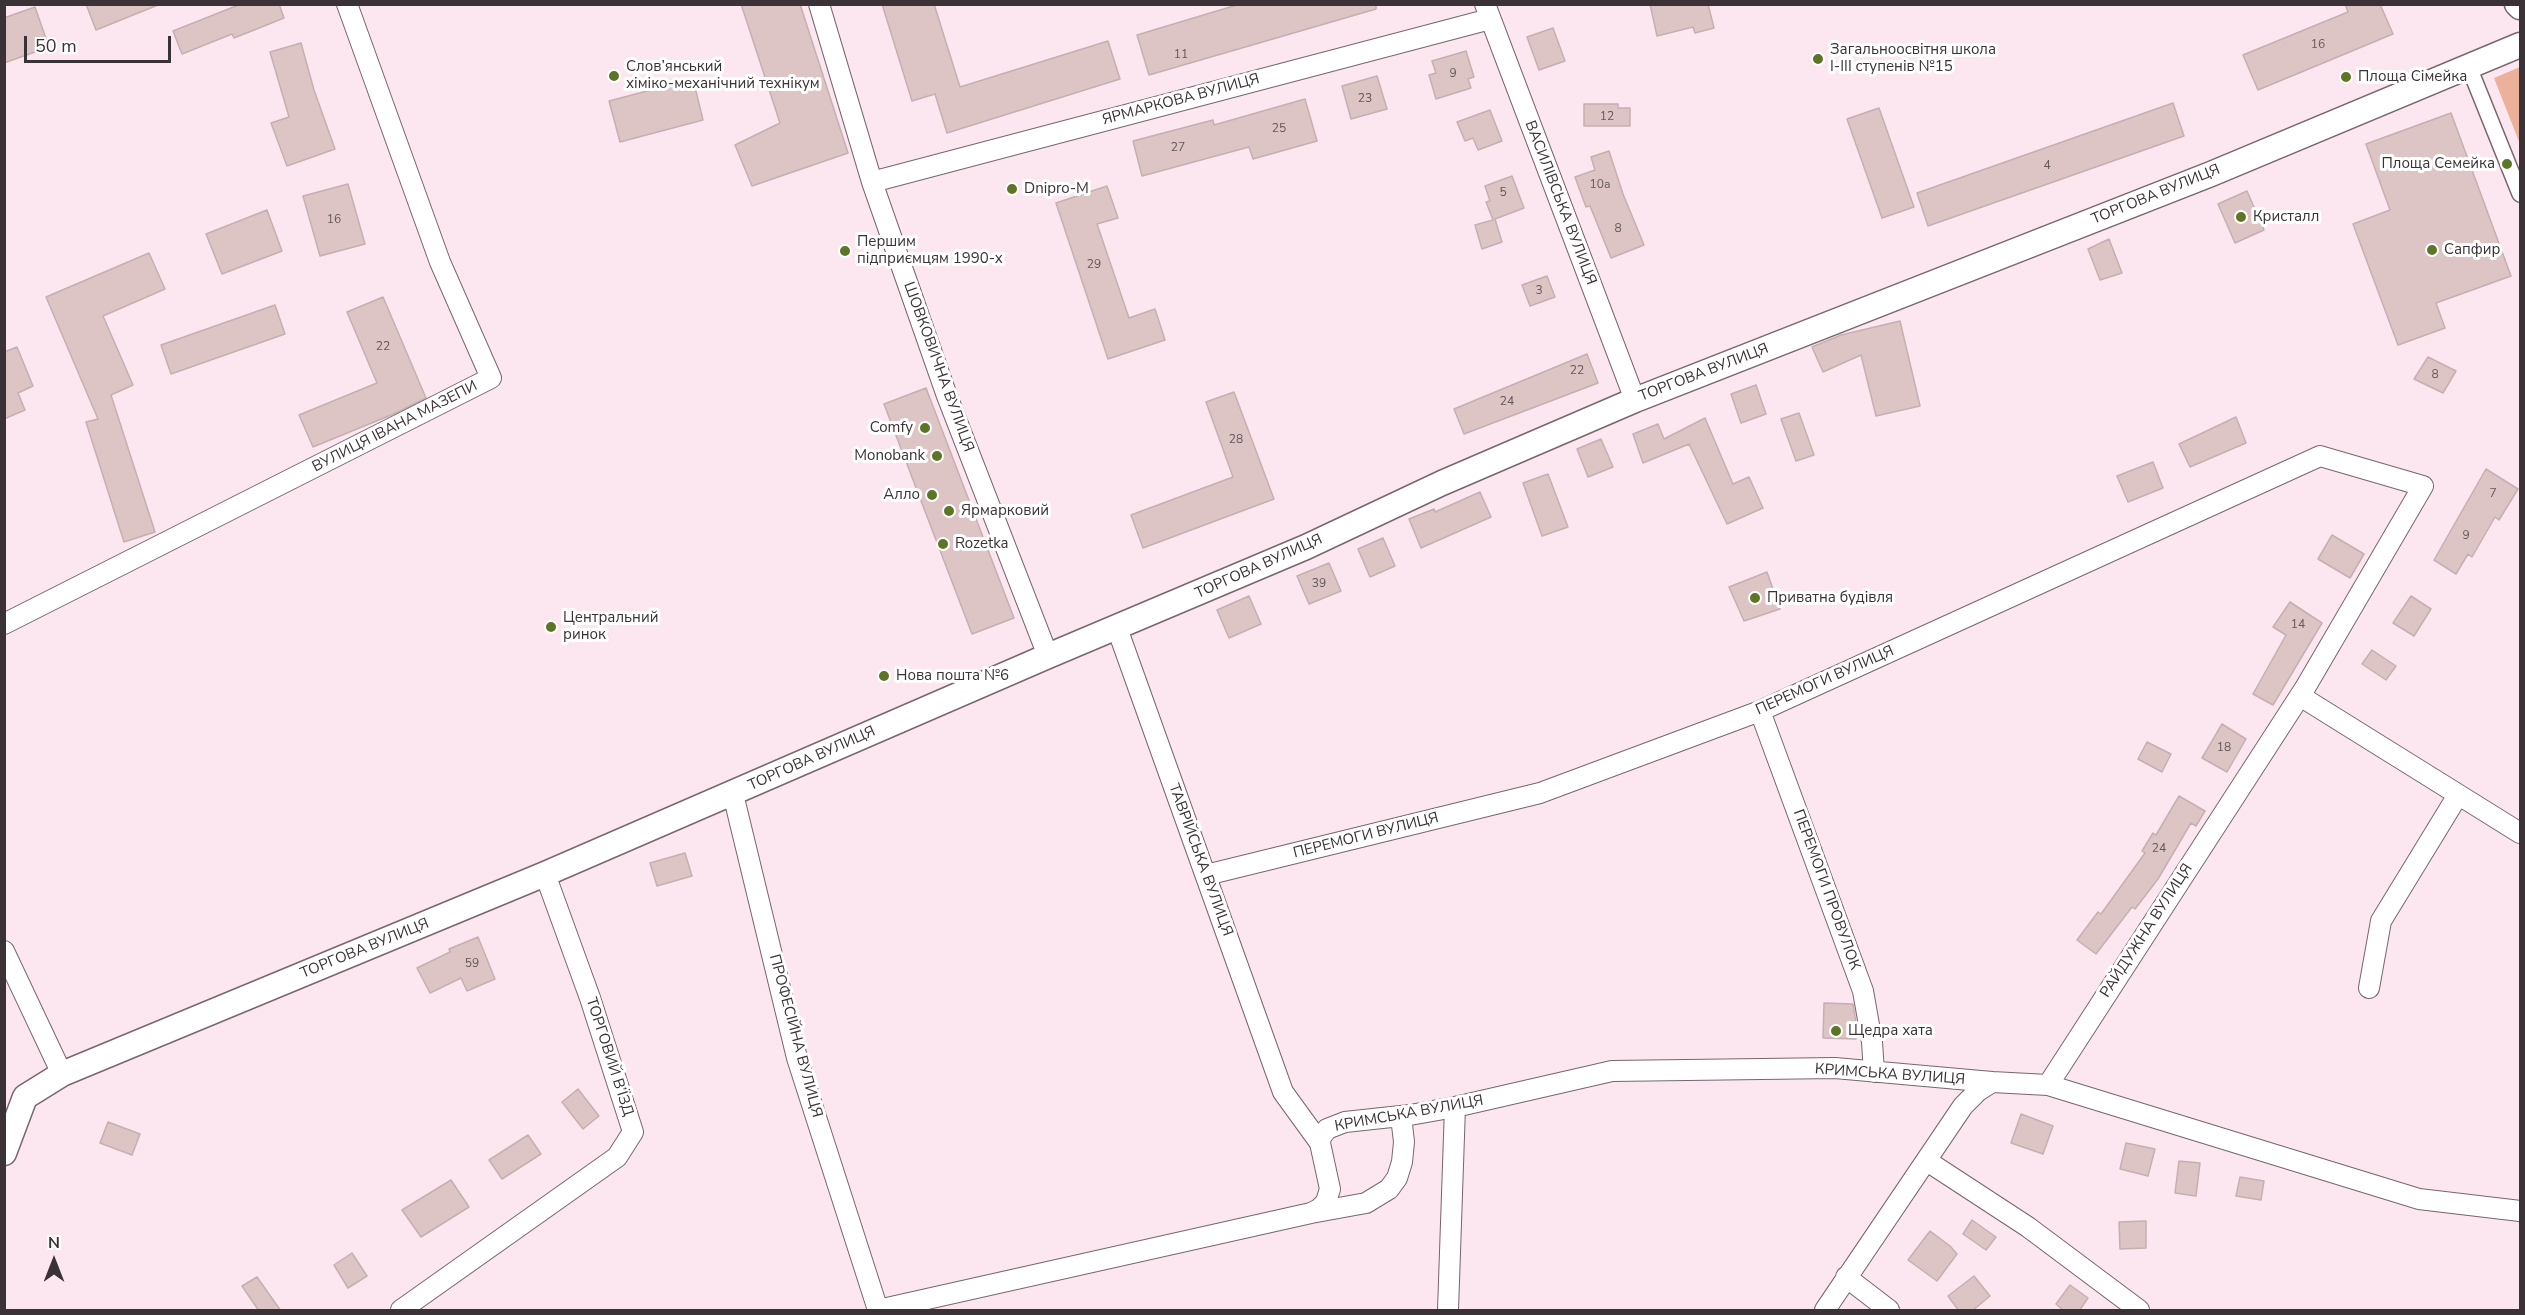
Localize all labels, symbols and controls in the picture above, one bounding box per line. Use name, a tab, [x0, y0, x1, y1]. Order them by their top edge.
scale bar	[27, 24, 174, 62]
text: 50 m	[35, 34, 77, 58]
house number: 16	[2311, 38, 2325, 52]
place label: Загальноосвітня школа І-ІІІ ступенів №15	[1830, 41, 1996, 76]
house number: 11	[1174, 48, 1188, 62]
marker: Загальноосвітня школа І-ІІІ ступенів №15	[1811, 52, 1825, 66]
place label: Слов’янський хіміко-механічний технікум	[626, 58, 820, 93]
house number: 9	[1449, 67, 1457, 81]
place label: Площа Сімейка	[2358, 68, 2467, 86]
marker: Слов’янський хіміко-механічний технікум	[607, 69, 621, 83]
street label: ЯРМАРКОВА ВУЛИЦЯ	[1100, 70, 1262, 130]
marker: Площа Сімейка	[2339, 70, 2353, 84]
house number: 23	[1358, 92, 1372, 106]
house number: 12	[1600, 110, 1614, 124]
street label: ВАСИЛІВСЬКА ВУЛИЦЯ	[1520, 118, 1600, 288]
house number: 25	[1272, 122, 1286, 136]
house number: 27	[1171, 141, 1185, 155]
place label: Площа Семейка	[2381, 155, 2495, 173]
marker: Площа Семейка	[2500, 157, 2514, 171]
house number: 4	[2043, 159, 2051, 173]
street label: ТОРГОВА ВУЛИЦЯ	[2089, 161, 2223, 229]
house number: 10а	[1590, 178, 1610, 192]
place label: Dnipro-M	[1024, 180, 1089, 198]
marker: Dnipro-M	[1005, 182, 1019, 196]
house number: 5	[1499, 186, 1507, 200]
place label: Кристалл	[2253, 208, 2319, 226]
marker: Кристалл	[2234, 210, 2248, 224]
house number: 16	[327, 213, 341, 227]
house number: 8	[1614, 222, 1622, 236]
place label: Першим підприємцям 1990-х	[857, 233, 1003, 268]
place label: Сапфир	[2444, 241, 2500, 259]
marker: Сапфир	[2425, 243, 2439, 257]
marker: Першим підприємцям 1990-х	[838, 244, 852, 258]
house number: 29	[1087, 258, 1101, 272]
street label: ШОВКОВИЧНА ВУЛИЦЯ	[899, 280, 977, 454]
house number: 3	[1535, 284, 1543, 298]
house number: 22	[376, 340, 390, 354]
street label: ТОРГОВА ВУЛИЦЯ	[1637, 340, 1771, 406]
house number: 22	[1570, 364, 1584, 378]
house number: 8	[2431, 368, 2439, 382]
street label: ВУЛИЦЯ ІВАНА МАЗЕПИ	[309, 377, 481, 477]
house number: 24	[1500, 395, 1514, 409]
place label: Comfy	[870, 419, 913, 437]
marker: Comfy	[918, 421, 932, 435]
house number: 28	[1229, 433, 1243, 447]
place label: Monobank	[854, 447, 925, 465]
marker: Monobank	[930, 449, 944, 463]
place label: Алло	[883, 486, 920, 504]
house number: 7	[2489, 487, 2497, 501]
marker: Алло	[925, 488, 939, 502]
place label: Ярмарковий	[961, 502, 1049, 520]
marker: Ярмарковий	[942, 504, 956, 518]
house number: 9	[2462, 529, 2470, 543]
street label: ТОРГОВА ВУЛИЦЯ	[1193, 531, 1325, 603]
place label: Rozetka	[955, 535, 1009, 553]
marker: Rozetka	[936, 537, 950, 551]
house number: 39	[1312, 577, 1326, 591]
place label: Приватна будівля	[1767, 589, 1893, 607]
marker: Приватна будівля	[1748, 591, 1762, 605]
place label: Центральний ринок	[563, 609, 658, 644]
house number: 14	[2291, 618, 2305, 632]
marker: Центральний ринок	[544, 620, 558, 634]
street label: ПЕРЕМОГИ ВУЛИЦЯ	[1753, 642, 1897, 720]
place label: Нова пошта №6	[896, 667, 1009, 685]
marker: Нова пошта №6	[877, 669, 891, 683]
street label: ТОРГОВА ВУЛИЦЯ	[746, 723, 878, 795]
house number: 18	[2217, 741, 2231, 755]
street label: ТАВРІЙСЬКА ВУЛИЦЯ	[1164, 781, 1236, 939]
street label: ПЕРЕМОГИ ПРОВУЛОК	[1789, 807, 1863, 973]
street label: ПЕРЕМОГИ ВУЛИЦЯ	[1291, 809, 1441, 863]
house number: 24	[2152, 842, 2166, 856]
street label: РАЙДУЖНА ВУЛИЦЯ	[2097, 861, 2197, 1001]
street label: ТОРГОВА ВУЛИЦЯ	[298, 915, 432, 983]
street label: ПРОФЕСІЙНА ВУЛИЦЯ	[765, 952, 825, 1120]
house number: 59	[465, 957, 479, 971]
street label: ТОРГОВИЙ В’ЇЗД	[581, 995, 637, 1119]
place label: Щедра хата	[1848, 1022, 1933, 1040]
marker: Щедра хата	[1829, 1024, 1843, 1038]
street label: КРИМСЬКА ВУЛИЦЯ	[1814, 1061, 1966, 1089]
street label: КРИМСЬКА ВУЛИЦЯ	[1333, 1092, 1485, 1136]
north arrow	[24, 1231, 84, 1291]
text: N	[48, 1232, 60, 1254]

